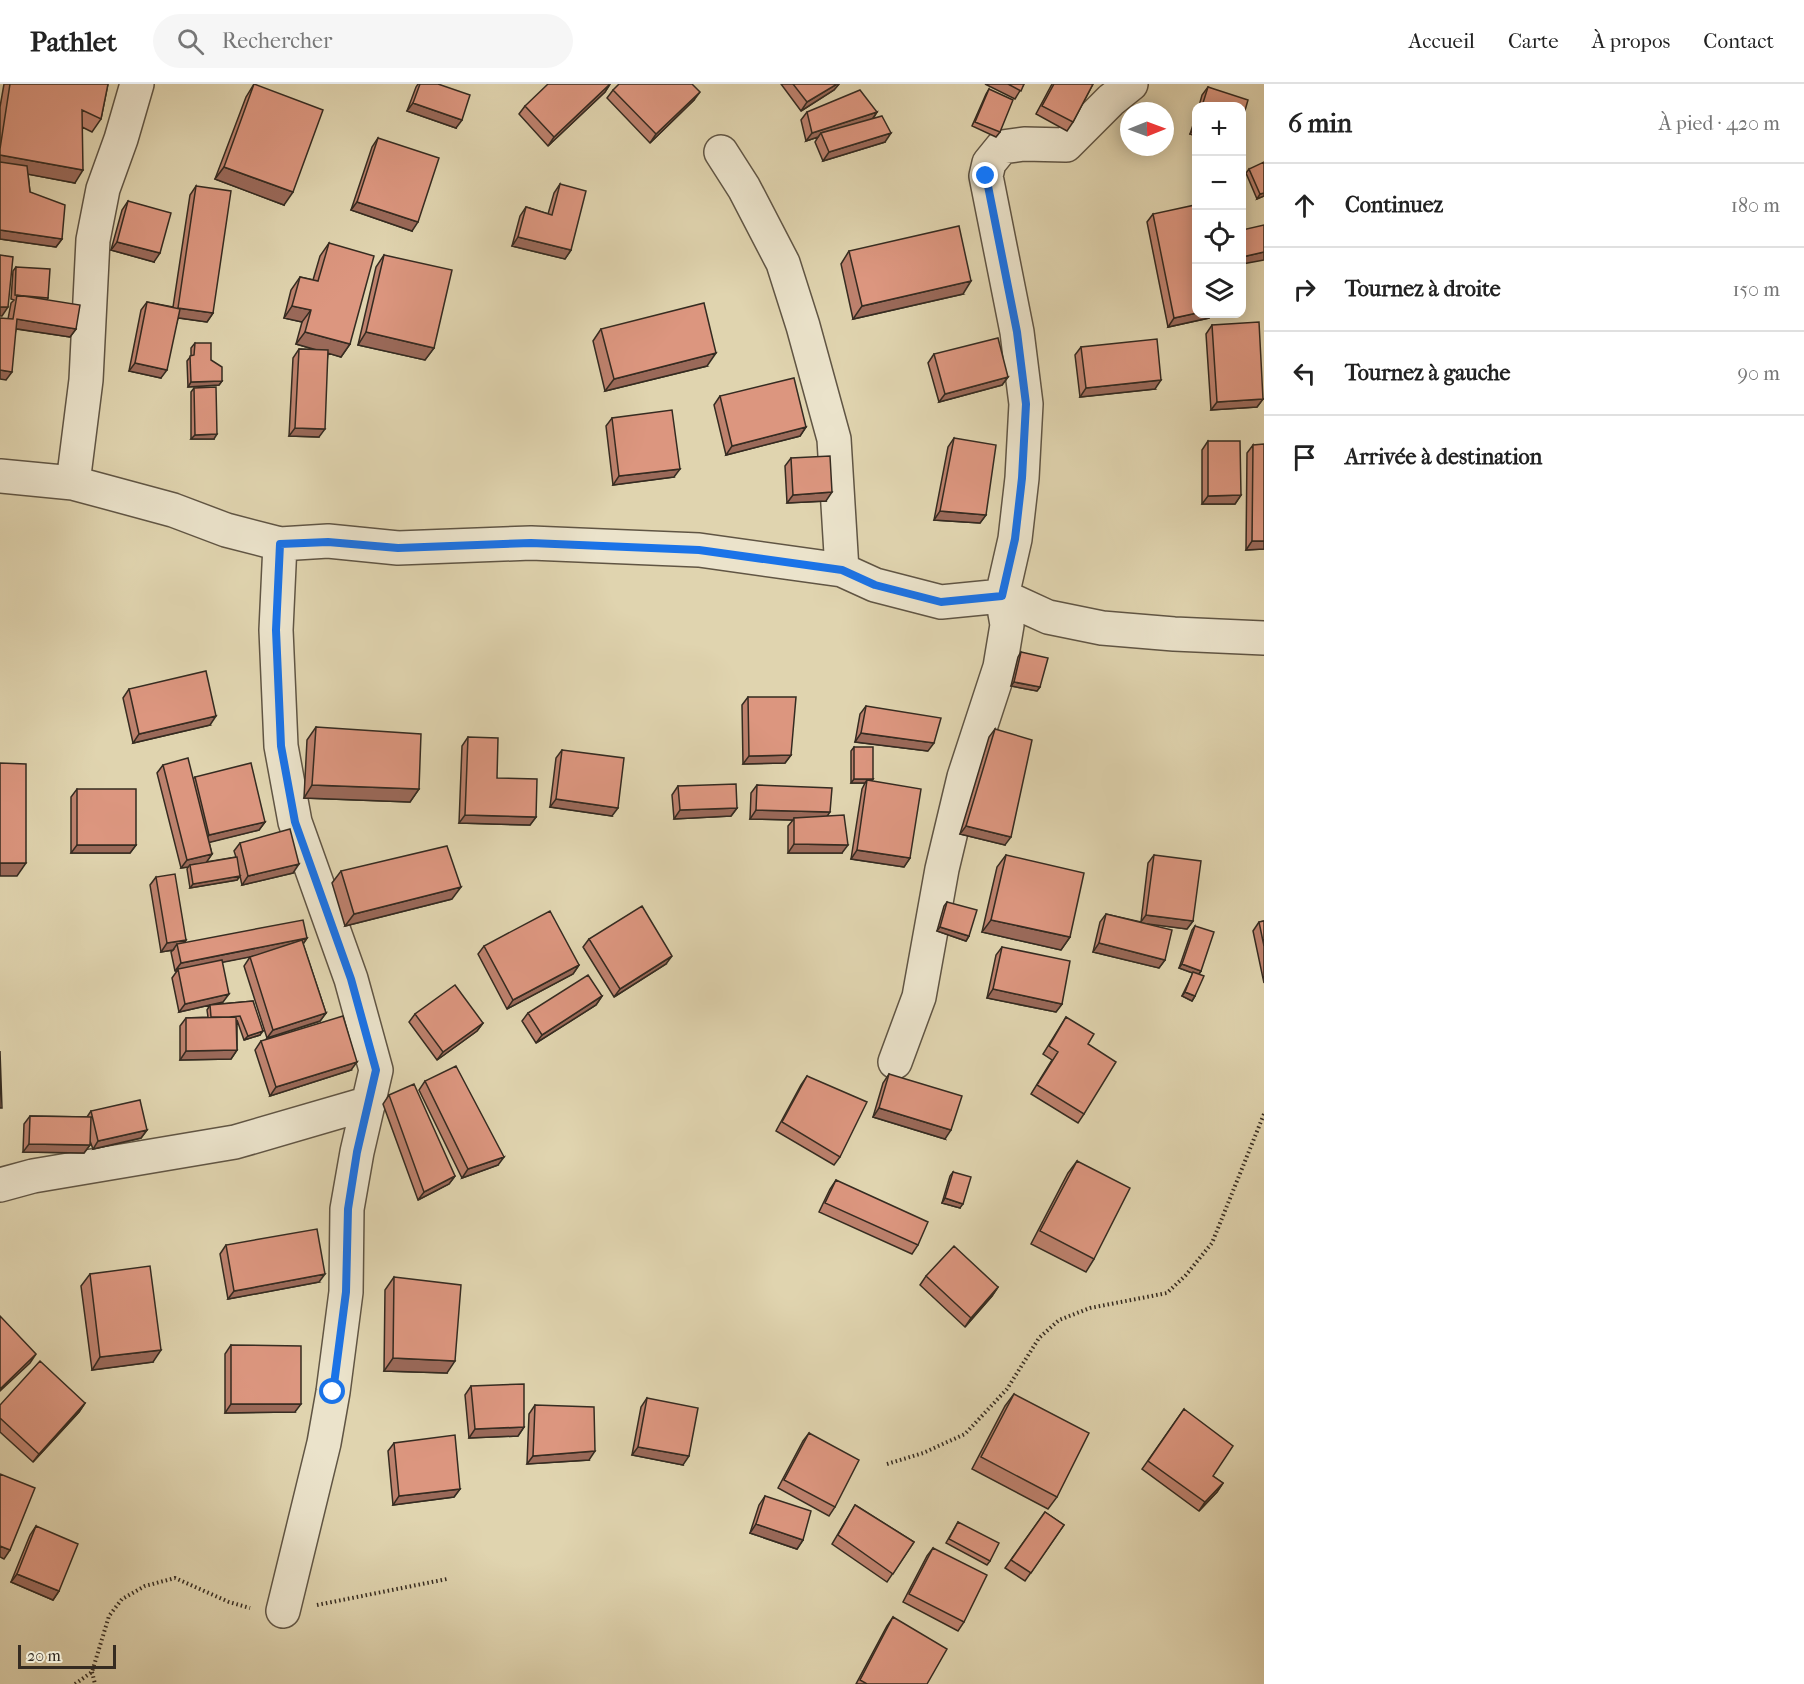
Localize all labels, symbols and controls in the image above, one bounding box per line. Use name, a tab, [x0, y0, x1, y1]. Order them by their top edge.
search box	[153, 14, 573, 68]
text: Pathlet	[30, 25, 117, 58]
icon: search	[174, 25, 207, 58]
text: Rechercher	[222, 28, 332, 54]
text: Accueil	[1409, 29, 1475, 53]
text: Carte	[1508, 29, 1559, 53]
text: À propos	[1592, 29, 1670, 53]
text: Contact	[1703, 29, 1774, 53]
north arrow	[1120, 102, 1174, 156]
map controls	[1192, 102, 1246, 318]
button: +	[1192, 102, 1246, 156]
text: 6 min	[1288, 108, 1352, 139]
text: À pied · 420 m	[1659, 112, 1780, 135]
button: −	[1192, 156, 1246, 210]
route end	[972, 162, 998, 188]
icon: ahead	[1288, 189, 1321, 222]
text: Continuez	[1345, 192, 1443, 218]
text: 180 m	[1731, 194, 1780, 217]
button: locate	[1192, 210, 1246, 264]
button: layers	[1192, 264, 1246, 318]
icon: right	[1288, 273, 1321, 306]
text: Tournez à droite	[1345, 276, 1501, 302]
text: 150 m	[1732, 278, 1780, 301]
icon: left	[1288, 357, 1321, 390]
text: Tournez à gauche	[1345, 360, 1510, 386]
text: 90 m	[1738, 362, 1780, 385]
icon: arrive	[1288, 441, 1321, 474]
text: Arrivée à destination	[1345, 444, 1542, 470]
route start	[319, 1378, 345, 1404]
scale bar	[18, 1642, 116, 1670]
text: 20 m	[27, 1646, 61, 1665]

